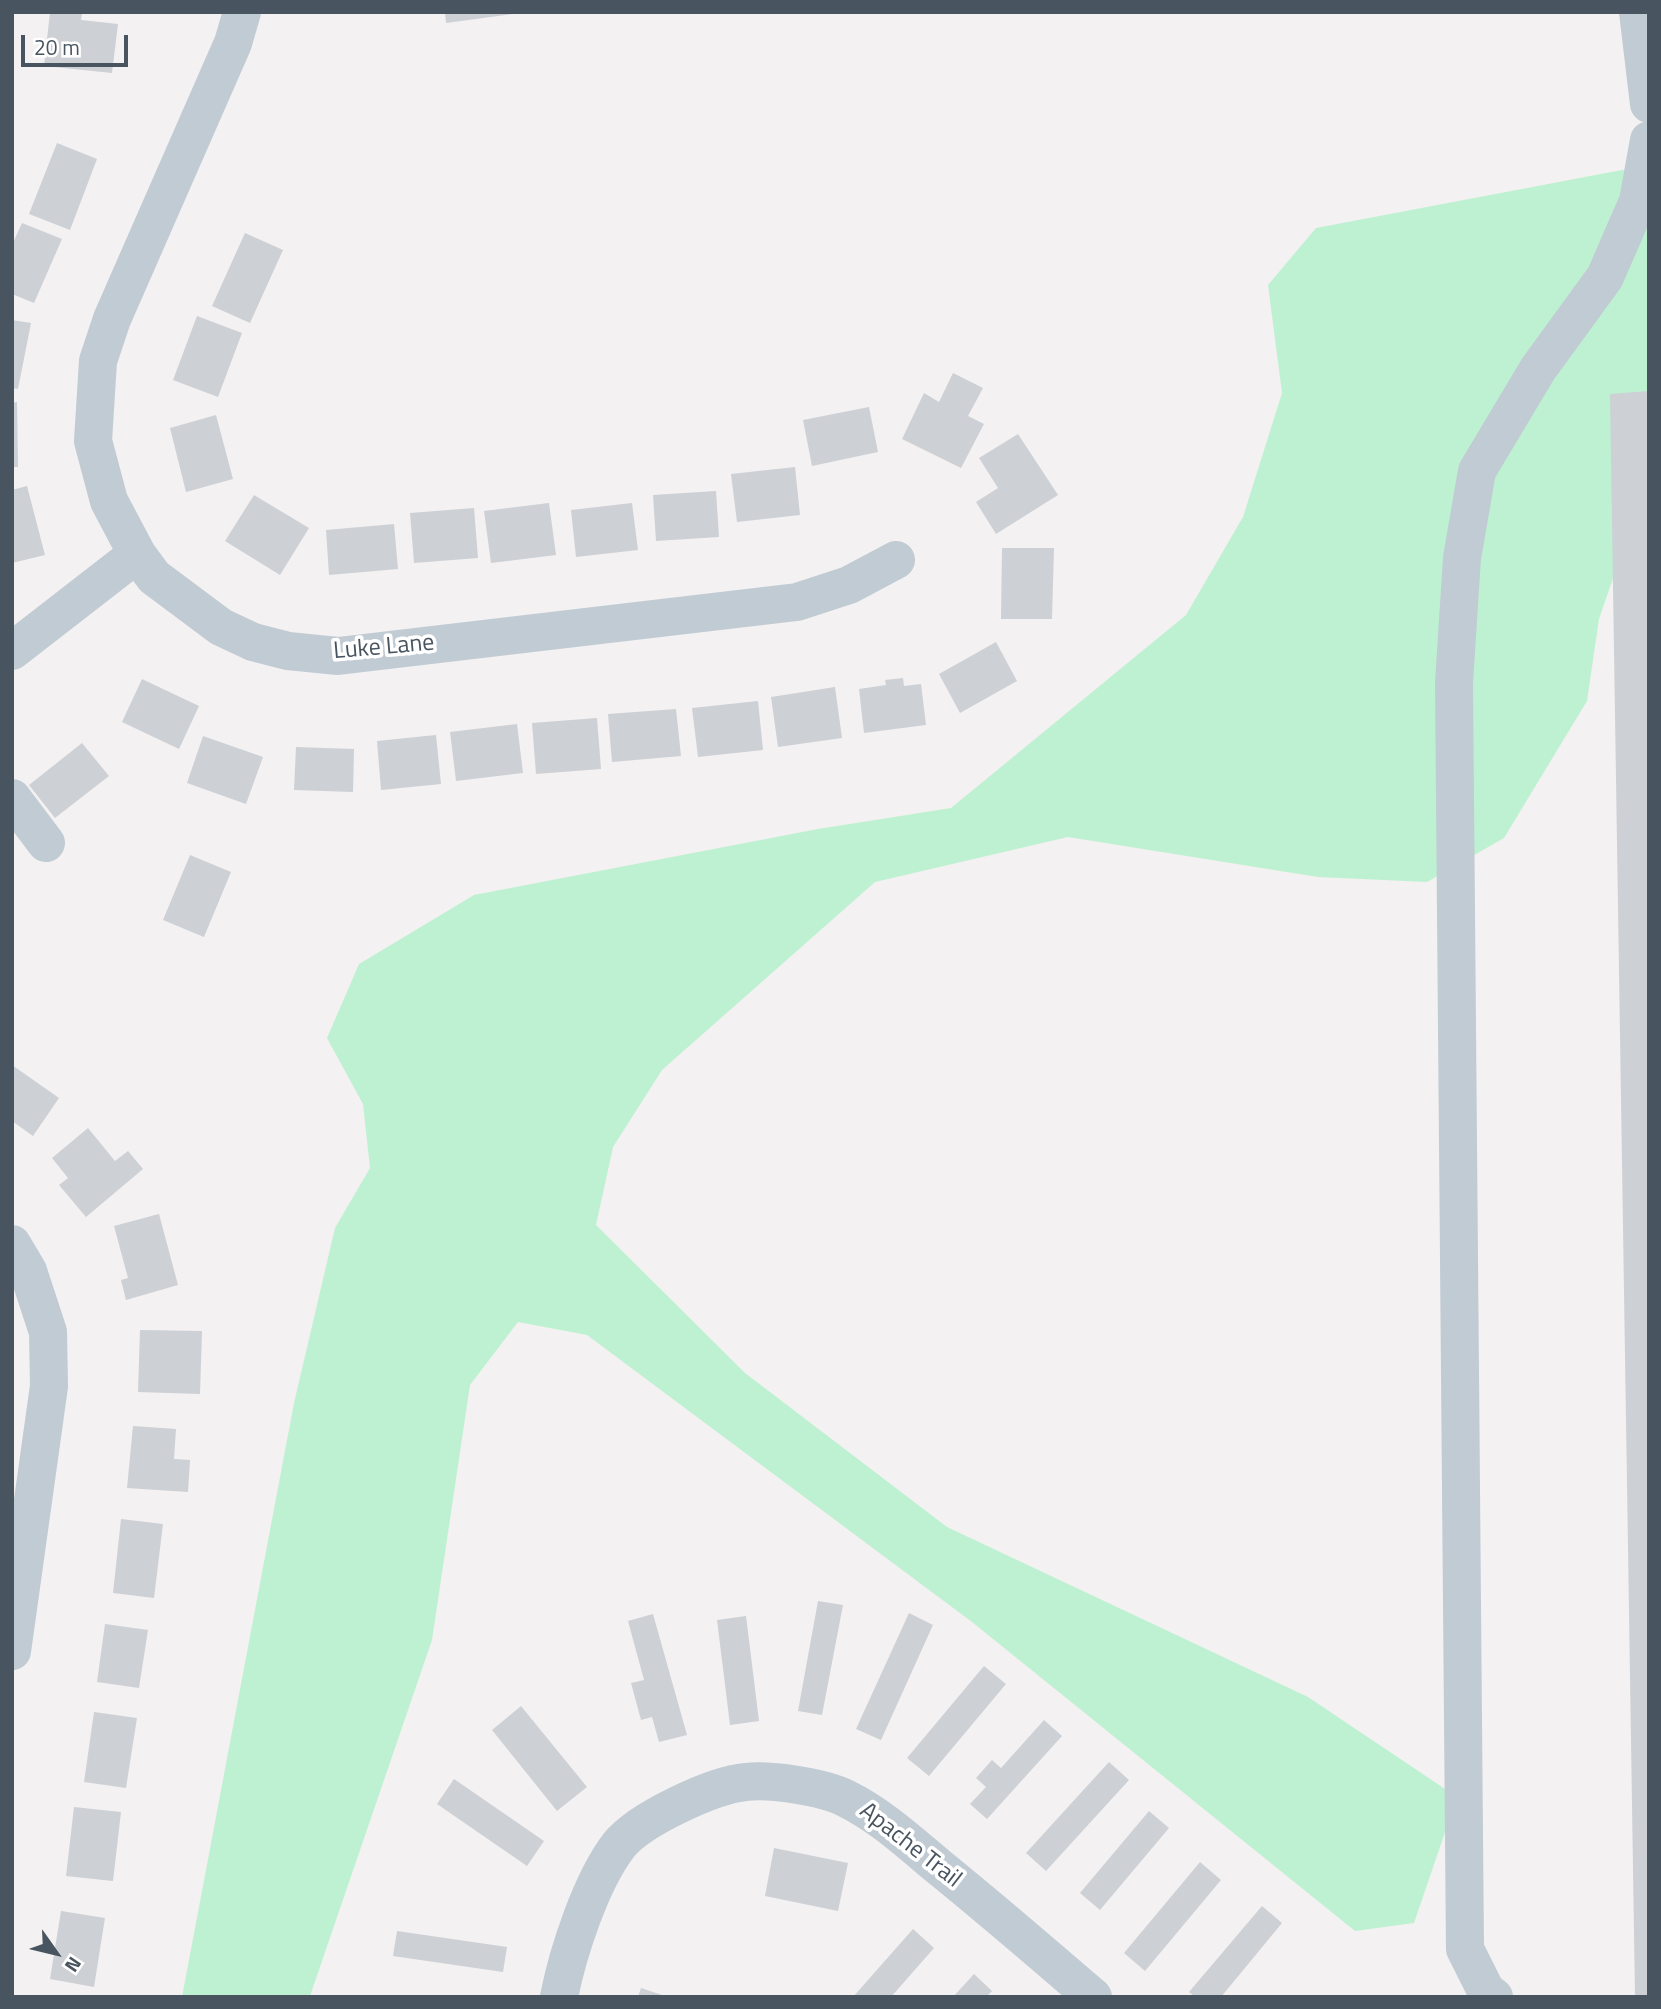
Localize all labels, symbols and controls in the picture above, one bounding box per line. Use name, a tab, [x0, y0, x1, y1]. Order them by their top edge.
scale bar	[24, 21, 131, 65]
text: 20 m	[34, 31, 80, 63]
street label: Luke Lane	[332, 629, 436, 667]
street label: Apache Trail	[853, 1797, 967, 1895]
north arrow	[21, 1918, 91, 1988]
text: N	[58, 1951, 90, 1979]

